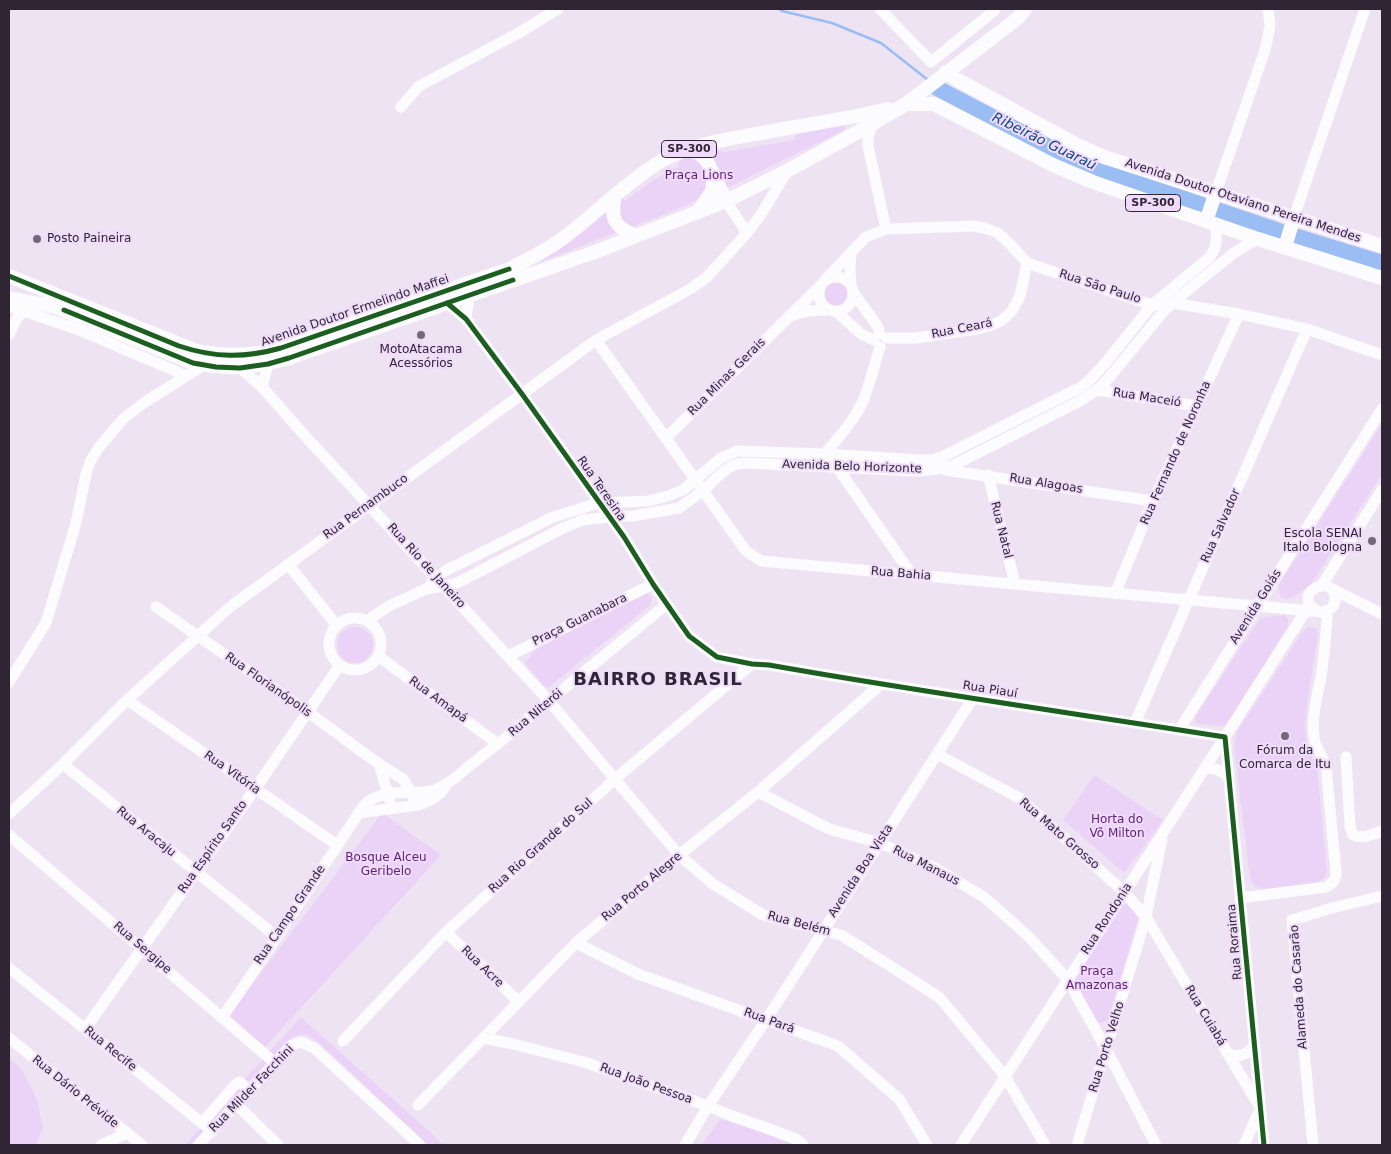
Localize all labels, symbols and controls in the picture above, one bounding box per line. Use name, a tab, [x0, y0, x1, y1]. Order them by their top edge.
water label: Ribeirão Guaraú	[989, 109, 1099, 175]
road number: SP-300	[662, 140, 716, 158]
street label: Avenida Doutor Otaviano Pereira Mendes	[1123, 156, 1363, 246]
park label: Praça Lions	[665, 169, 733, 183]
road number: SP-300	[1126, 194, 1180, 212]
place label: Posto Paineira	[47, 232, 131, 246]
marker: Posto Paineira	[31, 233, 43, 245]
street label: Rua São Paulo	[1057, 267, 1143, 307]
street label: Avenida Doutor Ermelindo Maffei	[259, 272, 451, 350]
street label: Rua Ceará	[930, 316, 994, 342]
marker: MotoAtacama Acessórios	[415, 329, 427, 341]
street label: Rua Minas Gerais	[685, 335, 769, 419]
place label: MotoAtacama Acessórios	[380, 343, 462, 371]
street label: Rua Fernando de Noronha	[1138, 379, 1214, 527]
street label: Rua Maceió	[1112, 385, 1182, 411]
street label: Rua Teresina	[573, 454, 629, 524]
street label: Avenida Belo Horizonte	[782, 457, 922, 477]
street label: Rua Pernambuco	[321, 471, 411, 543]
street label: Rua Alagoas	[1008, 471, 1084, 497]
street label: Rua Salvador	[1198, 487, 1244, 565]
street label: Rua Natal	[987, 500, 1015, 560]
street label: Rua Rio de Janeiro	[384, 521, 468, 611]
place label: Escola SENAI Italo Bologna	[1283, 527, 1362, 555]
marker: Escola SENAI Italo Bologna	[1366, 535, 1378, 547]
street label: Rua Bahia	[870, 564, 932, 584]
street label: Avenida Goiás	[1227, 567, 1285, 647]
street label: Praça Guanabara	[530, 591, 630, 649]
street label: Rua Florianópolis	[222, 650, 314, 720]
district label: BAIRRO BRASIL	[572, 669, 744, 691]
street label: Rua Amapá	[406, 674, 470, 726]
street label: Rua Piauí	[962, 679, 1018, 701]
street label: Rua Niterói	[506, 686, 566, 740]
marker: Fórum da Comarca de Itu	[1279, 730, 1291, 742]
place label: Fórum da Comarca de Itu	[1239, 744, 1331, 772]
street label: Rua Vitória	[201, 748, 263, 798]
street label: Rua Mato Grosso	[1016, 795, 1102, 873]
street label: Rua Rio Grande do Sul	[486, 796, 596, 896]
street label: Rua Espírito Santo	[176, 798, 250, 896]
street label: Rua Aracaju	[114, 804, 178, 860]
park label: Horta do Võ Milton	[1089, 813, 1145, 841]
street label: Avenida Boa Vista	[826, 822, 896, 920]
street label: Rua Manaus	[890, 843, 962, 889]
street label: Rua Porto Alegre	[599, 849, 685, 925]
park label: Bosque Alceu Geribelo	[345, 851, 427, 879]
street label: Rua Campo Grande	[251, 862, 329, 968]
street label: Rua Rondonia	[1078, 880, 1136, 958]
street label: Rua Roraima	[1224, 903, 1246, 981]
street label: Rua Belém	[766, 909, 832, 939]
street label: Rua Sergipe	[110, 919, 174, 977]
street label: Alameda do Casarão	[1287, 924, 1311, 1050]
street label: Rua Acre	[458, 943, 506, 991]
park label: Praça Amazonas	[1066, 965, 1128, 993]
street label: Rua Cuiabá	[1181, 983, 1229, 1049]
street label: Rua Porto Velho	[1086, 1000, 1128, 1094]
street label: Rua Pará	[742, 1005, 796, 1037]
street label: Rua Recife	[81, 1023, 139, 1075]
street label: Rua Milder Facchini	[207, 1042, 297, 1136]
street label: Rua Dário Prévide	[29, 1053, 121, 1131]
street label: Rua João Pessoa	[598, 1061, 694, 1107]

